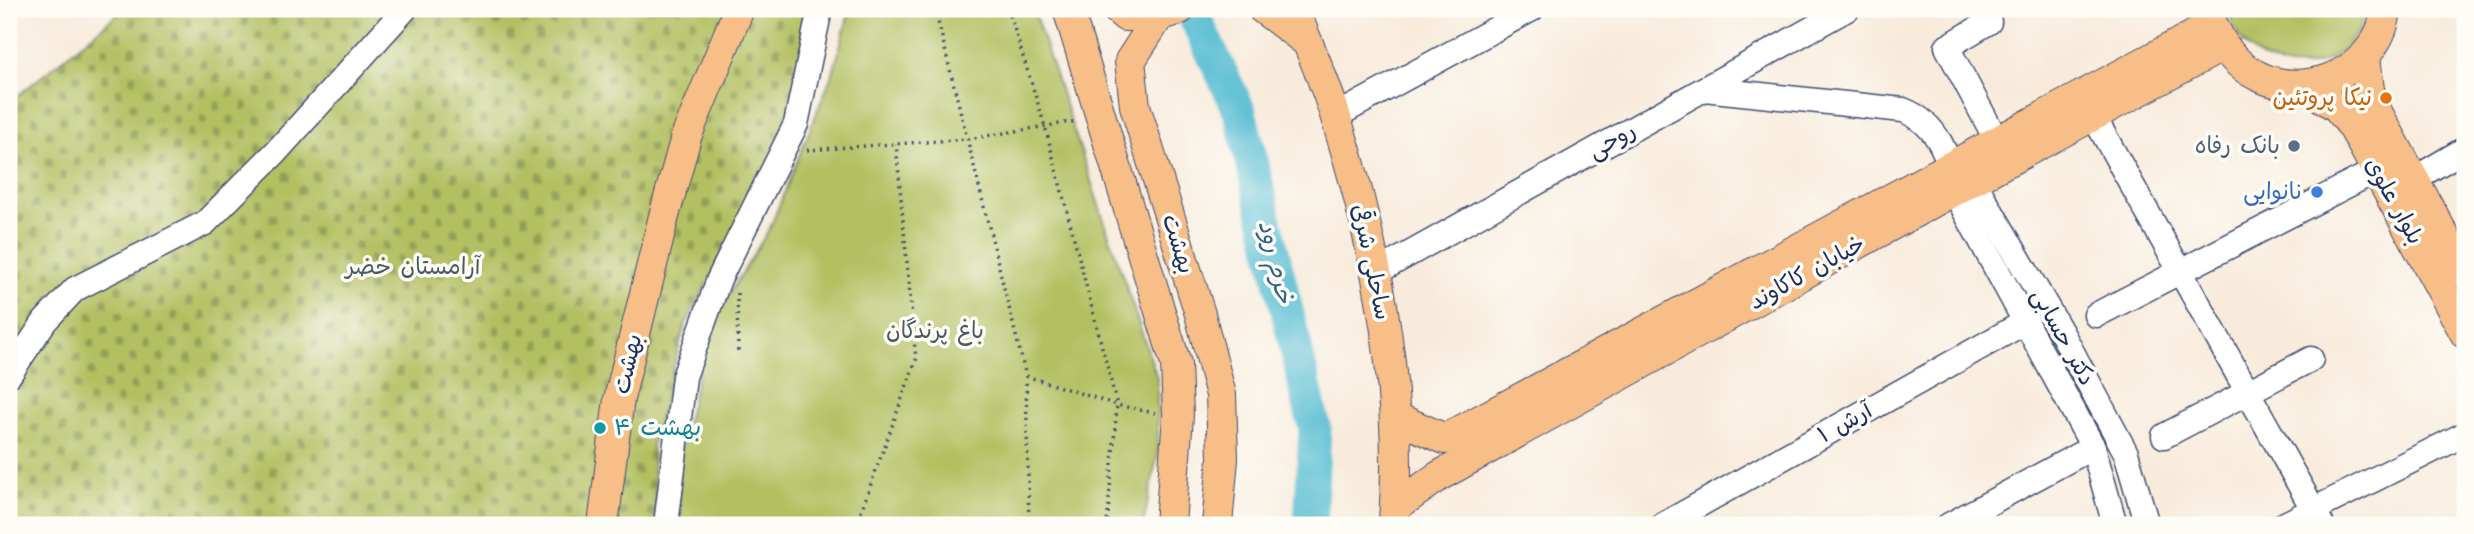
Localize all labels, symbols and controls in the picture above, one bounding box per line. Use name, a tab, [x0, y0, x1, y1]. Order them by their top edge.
place label: نیکا پروتئین	[2272, 82, 2372, 114]
marker: نیکا پروتئین	[2378, 90, 2394, 106]
street label: روحی	[1582, 115, 1642, 167]
place label: بانک رفاه	[2195, 130, 2280, 162]
marker: بانک رفاه	[2286, 138, 2302, 154]
street label: بلوار علوی	[2357, 151, 2431, 251]
place label: نانوایی	[2243, 176, 2303, 208]
marker: نانوایی	[2309, 184, 2325, 200]
street label: ساحلی شرقی	[1343, 201, 1399, 323]
street label: بهشت	[1154, 210, 1202, 278]
water label: خرم رود	[1248, 217, 1301, 307]
street label: خیابان کاکاوند	[1743, 228, 1871, 318]
park label: آرامستان خضر	[344, 251, 482, 283]
street label: دکتر حسابی	[2023, 283, 2103, 391]
park label: باغ پرندگان	[886, 315, 984, 347]
street label: بهشت	[606, 331, 650, 397]
street label: آرش ۱	[1812, 394, 1879, 451]
place label: بهشت ۴	[614, 412, 701, 444]
marker: بهشت ۴	[592, 420, 608, 436]

